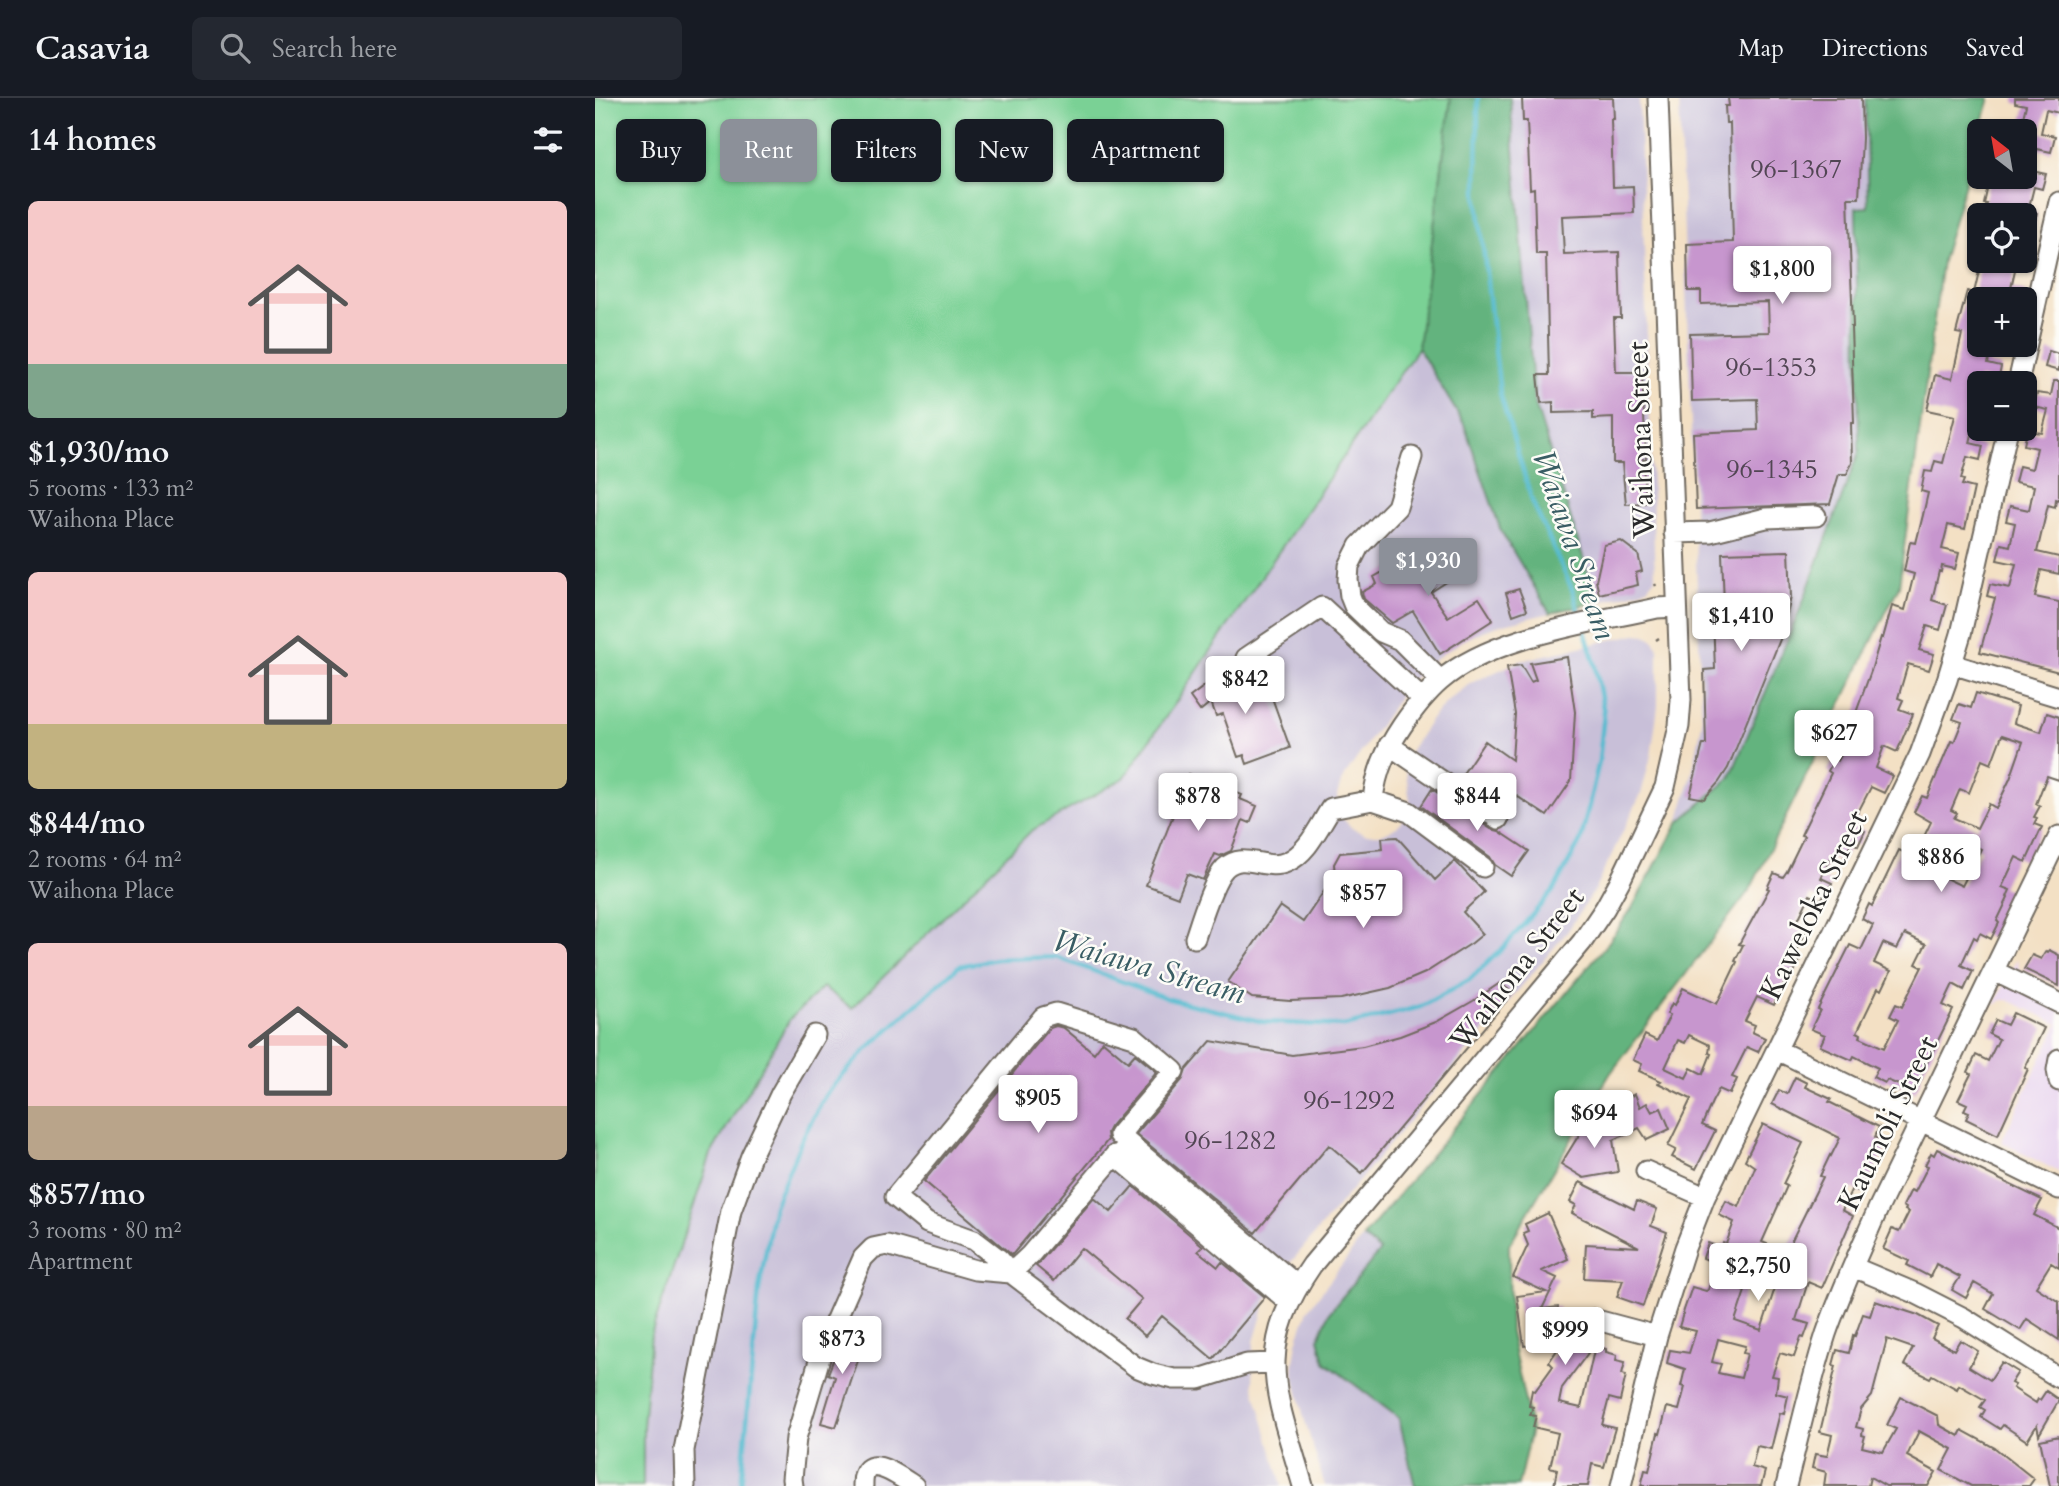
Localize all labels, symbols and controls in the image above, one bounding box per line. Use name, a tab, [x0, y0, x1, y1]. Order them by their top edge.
search box	[192, 17, 682, 80]
text: Casavia	[35, 26, 150, 71]
icon: search	[216, 29, 254, 67]
text: Search here	[272, 31, 398, 66]
text: Map	[1738, 32, 1784, 65]
text: Directions	[1822, 32, 1928, 65]
text: Saved	[1966, 32, 2024, 65]
chip: Buy	[616, 119, 706, 182]
chip: Rent	[720, 119, 817, 182]
chip: Filters	[831, 119, 941, 182]
chip: New	[955, 119, 1053, 182]
chip: Apartment	[1067, 119, 1224, 182]
north arrow	[1967, 119, 2037, 189]
map controls	[1967, 119, 2037, 441]
text: 14 homes	[28, 120, 157, 161]
icon: filters	[529, 121, 567, 159]
house number: 96-1367	[1750, 152, 1842, 187]
button: locate	[1967, 203, 2037, 273]
icon: home	[235, 246, 361, 372]
pin: $1,800	[1725, 246, 1839, 306]
text: $1,800	[1749, 253, 1815, 284]
button: +	[1967, 287, 2037, 357]
street label: Waihona Street	[1617, 340, 1665, 540]
house number: 96-1353	[1725, 350, 1817, 385]
button: −	[1967, 371, 2037, 441]
text: $1,930/mo	[28, 432, 169, 473]
water label: Waiawa Stream	[1521, 444, 1627, 646]
house number: 96-1345	[1726, 452, 1818, 487]
text: 5 rooms · 133 m²	[28, 473, 193, 504]
text: Waihona Place	[28, 504, 174, 535]
pin: $1,930	[1371, 538, 1485, 598]
text: $1,930	[1395, 545, 1461, 576]
pin: $1,410	[1684, 594, 1798, 653]
text: $1,410	[1708, 600, 1774, 631]
icon: home	[235, 617, 361, 743]
pin: $842	[1204, 656, 1286, 716]
text: $842	[1221, 663, 1269, 694]
pin: $627	[1793, 710, 1875, 770]
text: $627	[1810, 717, 1858, 748]
pin: $878	[1157, 774, 1239, 833]
pin: $844	[1436, 774, 1518, 833]
text: $878	[1174, 780, 1222, 811]
text: $844	[1453, 780, 1501, 811]
text: $844/mo	[28, 803, 145, 844]
street label: Kaweloka Street	[1750, 803, 1878, 1007]
pin: $886	[1900, 834, 1982, 894]
text: $886	[1917, 841, 1965, 872]
text: 2 rooms · 64 m²	[28, 844, 181, 875]
pin: $857	[1322, 870, 1404, 930]
text: Waihona Place	[28, 875, 174, 906]
text: $857	[1339, 877, 1387, 908]
street label: Waihona Street	[1439, 878, 1594, 1060]
water label: Waiawa Stream	[1047, 918, 1251, 1016]
icon: home	[235, 988, 361, 1114]
street label: Kaumoli Street	[1828, 1028, 1948, 1217]
pin: $905	[997, 1076, 1079, 1135]
text: $905	[1014, 1082, 1062, 1113]
house number: 96-1292	[1303, 1083, 1395, 1118]
pin: $694	[1553, 1090, 1635, 1150]
text: $694	[1570, 1097, 1618, 1128]
house number: 96-1282	[1184, 1123, 1276, 1158]
text: $857/mo	[28, 1174, 145, 1215]
text: 3 rooms · 80 m²	[28, 1215, 181, 1246]
pin: $2,750	[1701, 1244, 1815, 1303]
text: Apartment	[28, 1246, 132, 1277]
text: $2,750	[1725, 1250, 1791, 1281]
pin: $999	[1524, 1308, 1606, 1367]
text: $999	[1541, 1314, 1589, 1345]
pin: $873	[801, 1316, 883, 1376]
text: $873	[818, 1323, 866, 1354]

